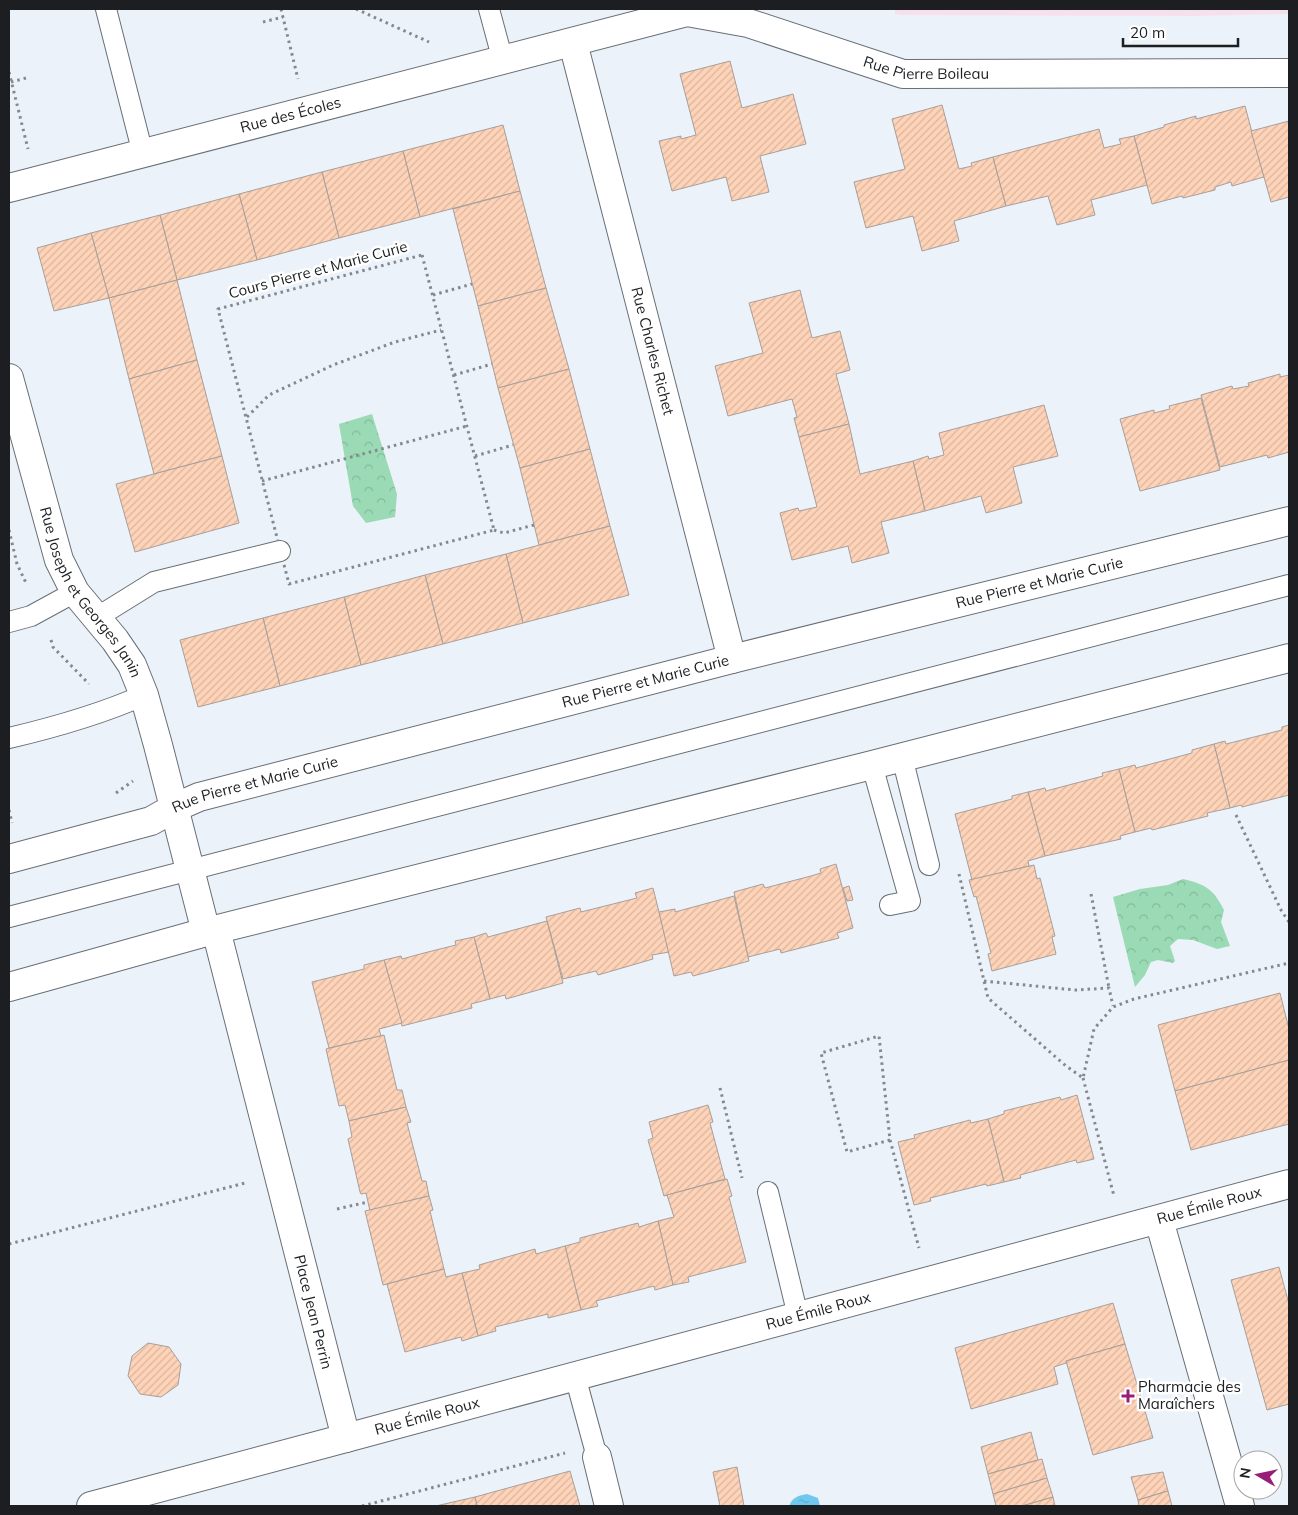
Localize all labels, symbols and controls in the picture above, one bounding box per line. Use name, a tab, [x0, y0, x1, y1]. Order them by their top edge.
scale bar	[1123, 15, 1238, 47]
text: 20 m	[1130, 23, 1165, 42]
street label: Rue Pierre Boileau	[861, 52, 989, 83]
street label: Rue des Écoles	[238, 92, 343, 137]
street label: Cours Pierre et Marie Curie	[226, 236, 409, 303]
street label: Rue Charles Richet	[627, 285, 679, 417]
street label: Rue Joseph et Georges Janin	[36, 504, 146, 680]
street label: Rue Pierre et Marie Curie	[954, 552, 1125, 612]
street label: Rue Pierre et Marie Curie	[560, 650, 731, 712]
street label: Rue Pierre et Marie Curie	[169, 751, 340, 817]
street label: Rue Émile Roux	[1155, 1182, 1264, 1228]
street label: Place Jean Perrin	[290, 1253, 337, 1371]
street label: Rue Émile Roux	[763, 1287, 873, 1334]
place label: Pharmacie des Maraîchers	[1138, 1377, 1241, 1413]
marker: Pharmacie des Maraîchers	[1122, 1390, 1134, 1402]
street label: Rue Émile Roux	[372, 1392, 482, 1439]
north arrow	[1233, 1450, 1283, 1500]
text: N	[1235, 1466, 1255, 1480]

